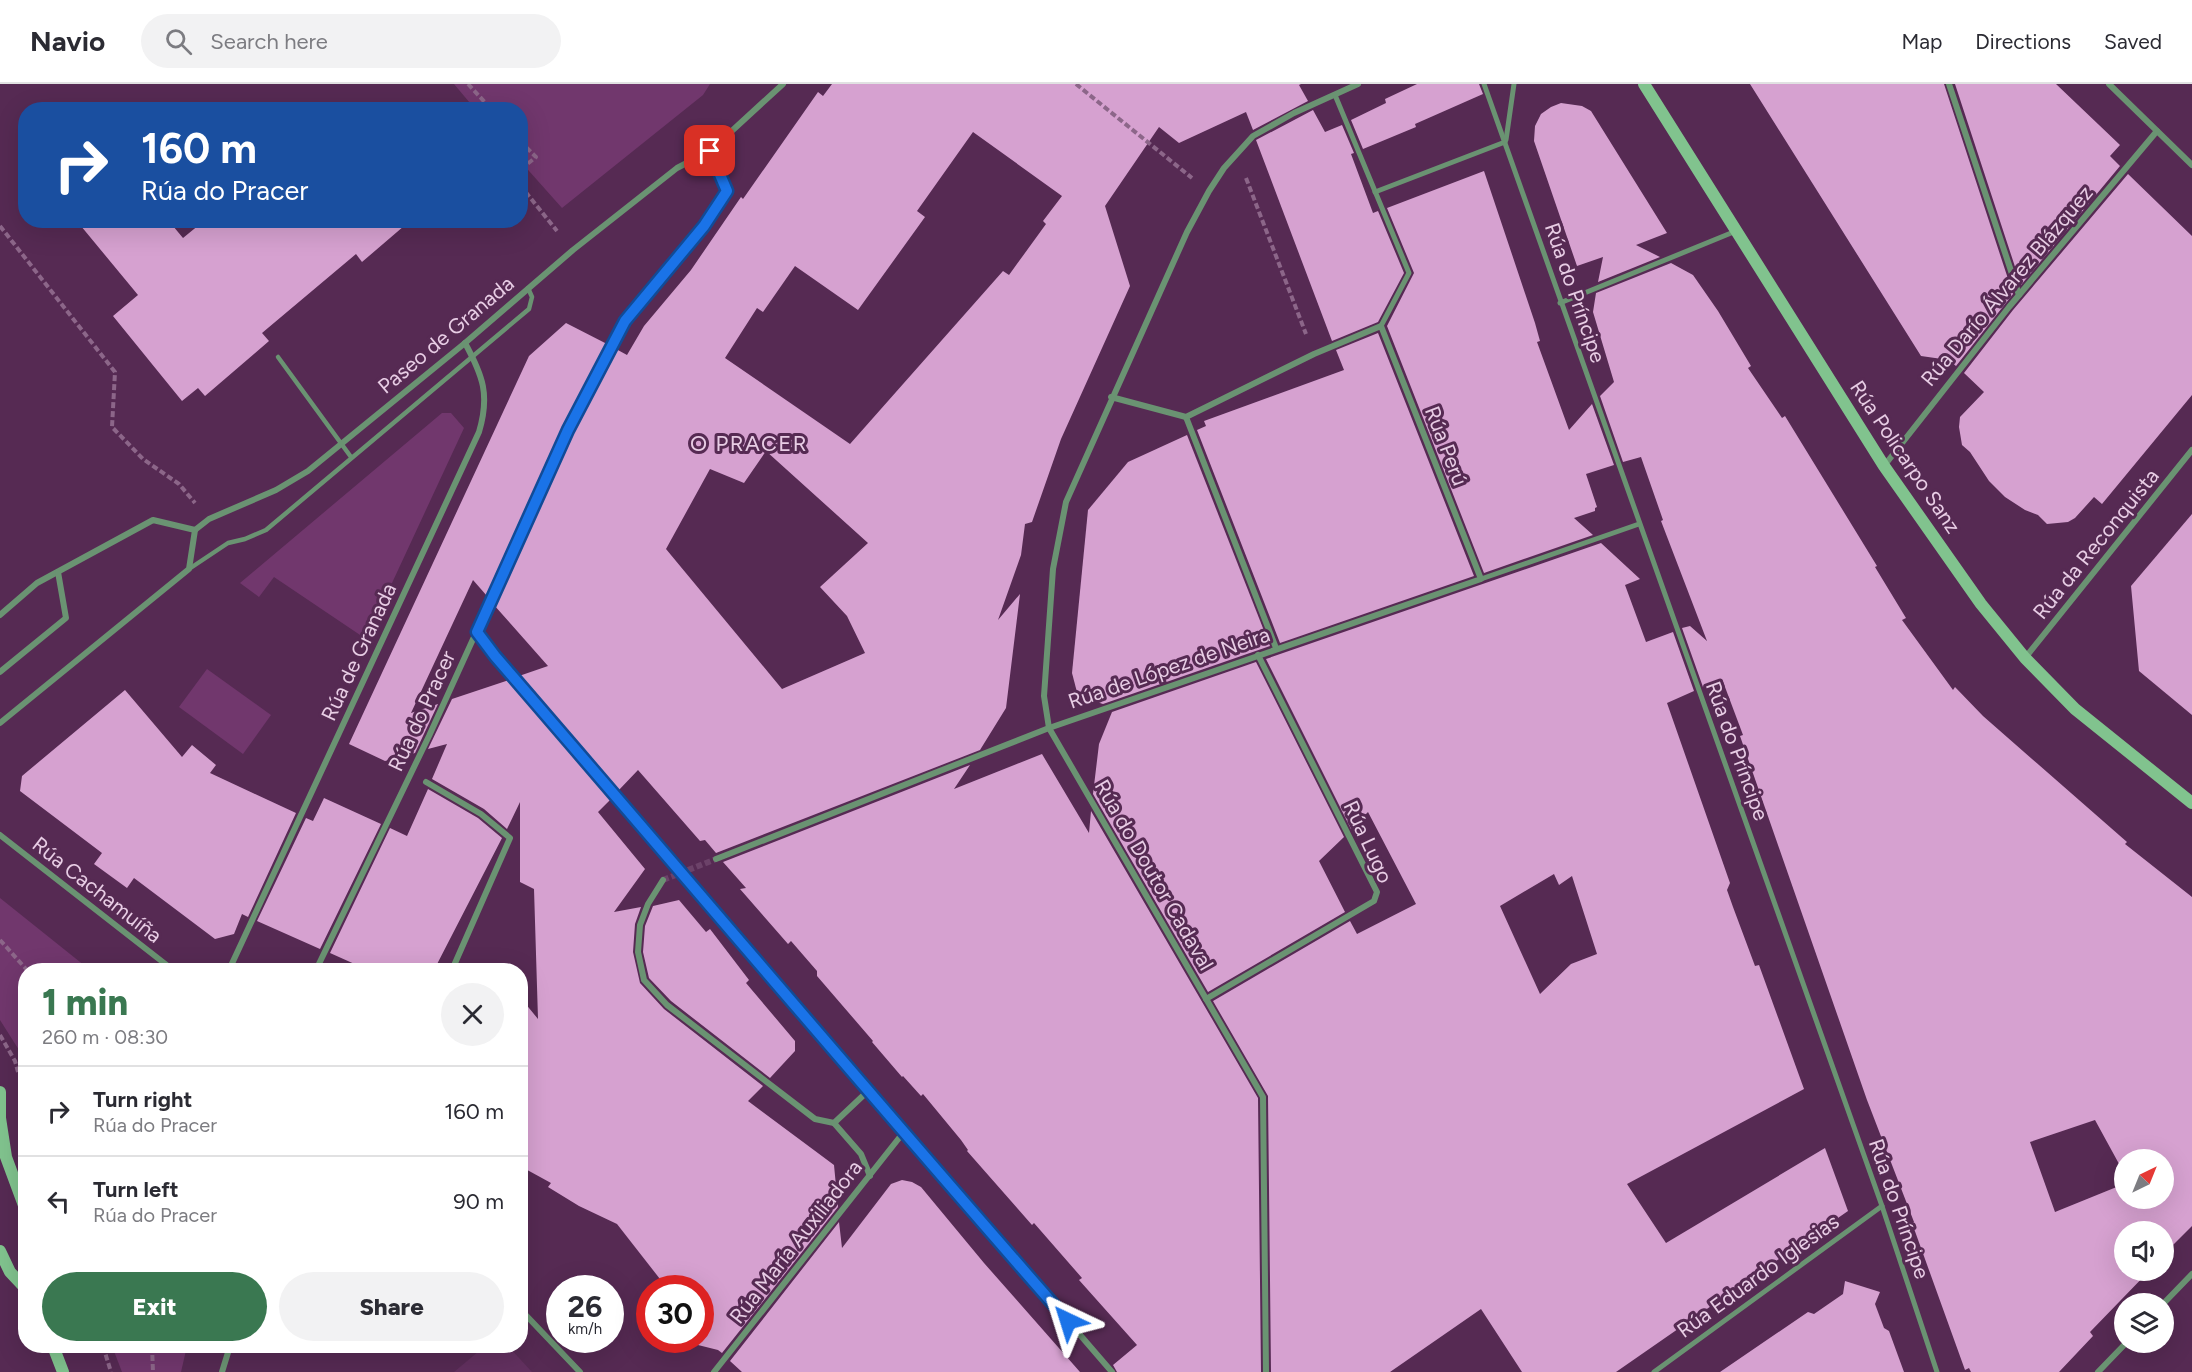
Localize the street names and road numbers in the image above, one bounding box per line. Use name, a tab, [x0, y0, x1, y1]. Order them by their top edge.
street label: Rúa Darío Álvarez Blázquez	[1916, 180, 2098, 391]
street label: Rúa do Príncipe	[1540, 220, 1611, 366]
street label: Paseo de Granada	[373, 271, 519, 399]
street label: Rúa Policarpo Sanz	[1845, 376, 1966, 538]
street label: Rúa Perú	[1420, 403, 1473, 489]
street label: Rúa da Reconquista	[2027, 464, 2164, 624]
street label: Rúa de Granada	[316, 579, 401, 725]
street label: Rúa de López de Neira	[1065, 621, 1273, 714]
street label: Rúa do Pracer	[383, 646, 460, 775]
street label: Rúa do Príncipe	[1701, 678, 1774, 824]
street label: Rúa do Doutor Cadaval	[1090, 775, 1219, 974]
street label: Rúa Lugo	[1339, 797, 1398, 887]
street label: Rúa Cachamuíña	[28, 831, 167, 948]
street label: Rúa do Príncipe	[1864, 1136, 1935, 1282]
street label: Rúa María Auxiliadora	[724, 1155, 867, 1328]
street label: Rúa Eduardo Iglesias	[1672, 1208, 1844, 1343]

